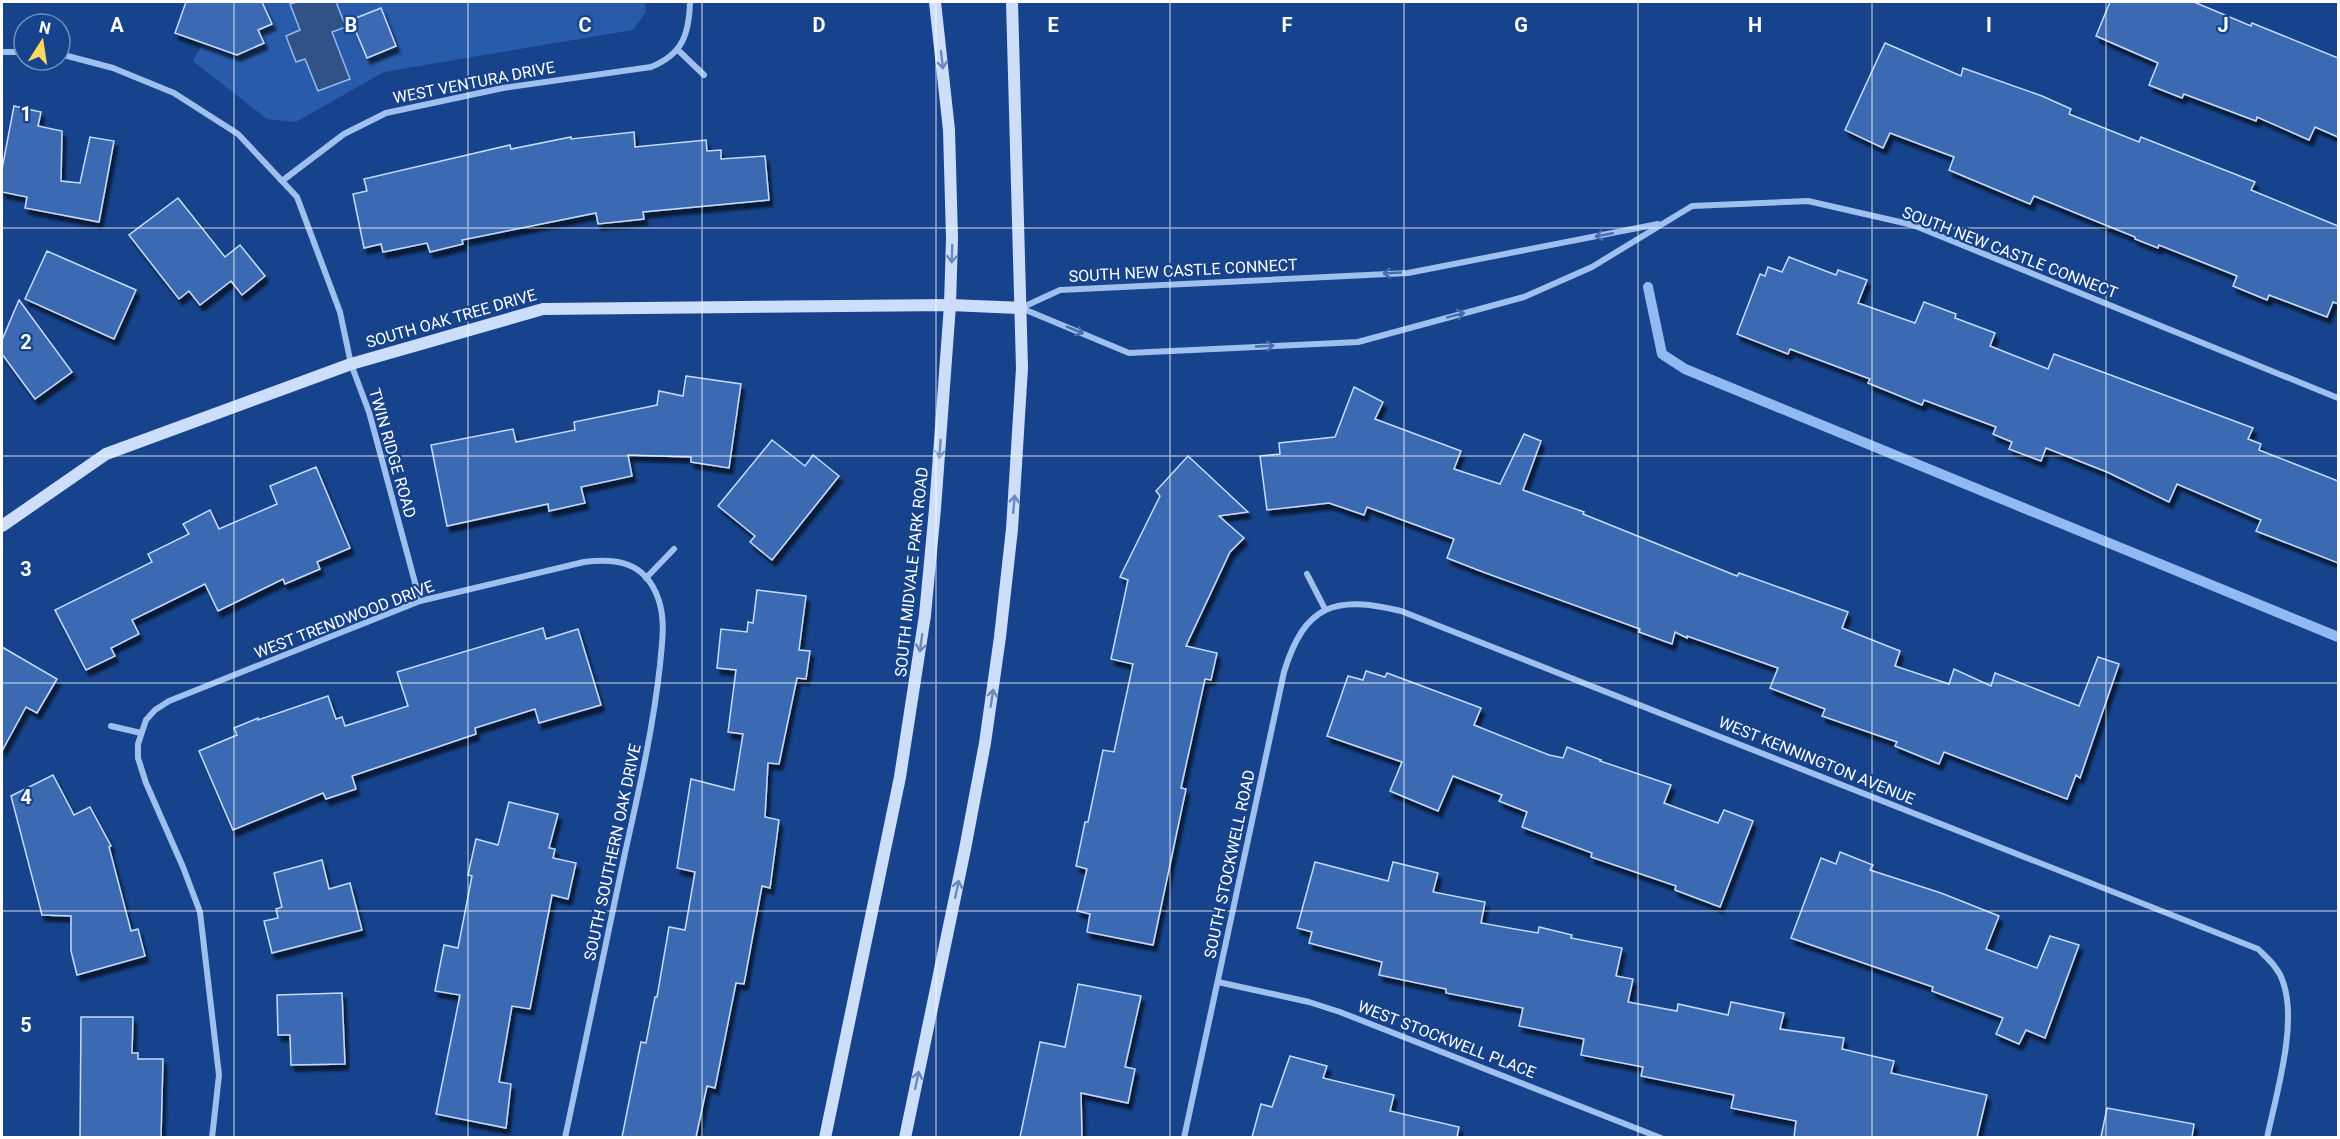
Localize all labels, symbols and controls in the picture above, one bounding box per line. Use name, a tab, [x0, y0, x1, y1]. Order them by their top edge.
north arrow	[12, 12, 72, 72]
text: A	[110, 13, 124, 37]
text: B	[345, 13, 357, 37]
text: C	[578, 13, 592, 37]
text: D	[813, 13, 826, 37]
text: E	[1047, 13, 1059, 37]
text: F	[1282, 13, 1293, 37]
text: G	[1514, 13, 1528, 37]
text: H	[1748, 13, 1762, 37]
text: I	[1986, 13, 1992, 37]
text: J	[2217, 13, 2229, 37]
text: N	[38, 17, 53, 38]
one-way arrow	[936, 49, 947, 69]
street label: WEST VENTURA DRIVE	[391, 57, 557, 108]
text: 1	[20, 102, 32, 126]
street label: SOUTH NEW CASTLE CONNECT	[1899, 203, 2121, 303]
one-way arrow	[1595, 230, 1615, 241]
one-way arrow	[946, 244, 958, 264]
street label: SOUTH NEW CASTLE CONNECT	[1068, 255, 1298, 286]
one-way arrow	[1382, 268, 1402, 279]
street label: SOUTH OAK TREE DRIVE	[364, 285, 539, 352]
one-way arrow	[1447, 309, 1466, 320]
one-way arrow	[1065, 325, 1083, 336]
text: 2	[20, 330, 32, 354]
one-way arrow	[1255, 341, 1275, 352]
street label: TWIN RIDGE ROAD	[365, 386, 420, 520]
one-way arrow	[934, 438, 945, 458]
street label: SOUTH MIDVALE PARK ROAD	[891, 466, 932, 678]
one-way arrow	[1009, 494, 1020, 514]
text: 3	[20, 557, 32, 581]
street label: WEST TRENDWOOD DRIVE	[252, 576, 437, 663]
one-way arrow	[915, 632, 926, 652]
one-way arrow	[986, 688, 997, 708]
street label: WEST KENNINGTON AVENUE	[1716, 712, 1918, 809]
street label: SOUTH SOUTHERN OAK DRIVE	[580, 742, 645, 962]
street label: SOUTH STOCKWELL ROAD	[1200, 768, 1259, 960]
text: 4	[20, 785, 32, 809]
one-way arrow	[952, 880, 963, 900]
street label: WEST STOCKWELL PLACE	[1355, 997, 1539, 1082]
text: 5	[20, 1013, 32, 1037]
one-way arrow	[912, 1071, 923, 1091]

